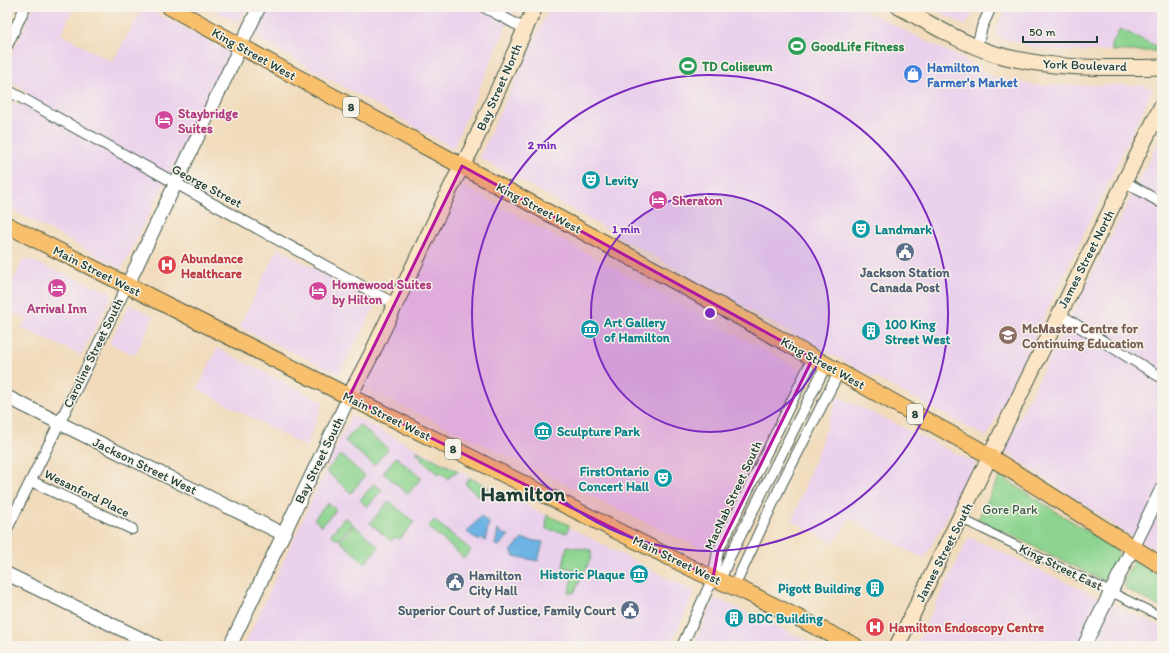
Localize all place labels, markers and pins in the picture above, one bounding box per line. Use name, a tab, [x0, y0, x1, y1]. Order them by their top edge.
sports icon: GoodLife Fitness	[786, 35, 808, 57]
place label: GoodLife Fitness	[811, 39, 905, 54]
sports icon: TD Coliseum	[677, 55, 699, 77]
place label: TD Coliseum	[701, 59, 773, 74]
place label: Hamilton Farmer's Market	[927, 60, 1018, 90]
shop icon: Hamilton Farmer's Market	[902, 63, 924, 85]
place label: Staybridge Suites	[178, 106, 238, 136]
hotel icon: Staybridge Suites	[153, 109, 175, 131]
theatre icon: Levity	[580, 169, 602, 191]
place label: Levity	[605, 173, 639, 189]
hotel icon: Sheraton	[647, 189, 669, 211]
place label: Sheraton	[672, 193, 723, 208]
theatre icon: Landmark	[850, 218, 872, 240]
place label: Landmark	[875, 222, 932, 237]
public building icon: Jackson Station Canada Post	[894, 241, 916, 263]
place label: Abundance Healthcare	[180, 251, 243, 281]
hospital icon: Abundance Healthcare	[156, 254, 178, 276]
place label: Jackson Station Canada Post	[859, 265, 950, 295]
hotel icon: Arrival Inn	[46, 277, 68, 299]
place label: Homewood Suites by Hilton	[332, 277, 432, 308]
hotel icon: Homewood Suites by Hilton	[307, 280, 329, 302]
place label: Arrival Inn	[26, 301, 88, 316]
centre of rings	[703, 306, 717, 320]
place label: Art Gallery of Hamilton	[603, 315, 671, 345]
place label: 100 King Street West	[885, 317, 950, 347]
museum icon: Art Gallery of Hamilton	[579, 318, 601, 340]
building icon: 100 King Street West	[860, 320, 882, 342]
place label: McMaster Centre for Continuing Education	[1022, 321, 1144, 352]
school or university icon: McMaster Centre for Continuing Education	[997, 324, 1019, 346]
museum icon: Sculpture Park	[532, 420, 554, 442]
place label: Sculpture Park	[557, 424, 640, 440]
place label: FirstOntario Concert Hall	[578, 464, 649, 494]
theatre icon: FirstOntario Concert Hall	[652, 467, 674, 489]
museum icon: Historic Plaque	[628, 563, 650, 585]
place label: Historic Plaque	[540, 567, 625, 583]
place label: Hamilton City Hall	[469, 568, 522, 599]
public building icon: Hamilton City Hall	[444, 571, 466, 593]
building icon: Pigott Building	[864, 577, 886, 599]
place label: Pigott Building	[778, 581, 861, 597]
public building icon: Superior Court of Justice, Family Court	[619, 599, 641, 621]
place label: Superior Court of Justice, Family Court	[398, 603, 616, 619]
building icon: BDC Building	[723, 607, 745, 629]
place label: BDC Building	[748, 611, 823, 627]
hospital icon: Hamilton Endoscopy Centre	[864, 616, 886, 638]
place label: Hamilton Endoscopy Centre	[889, 620, 1044, 636]

